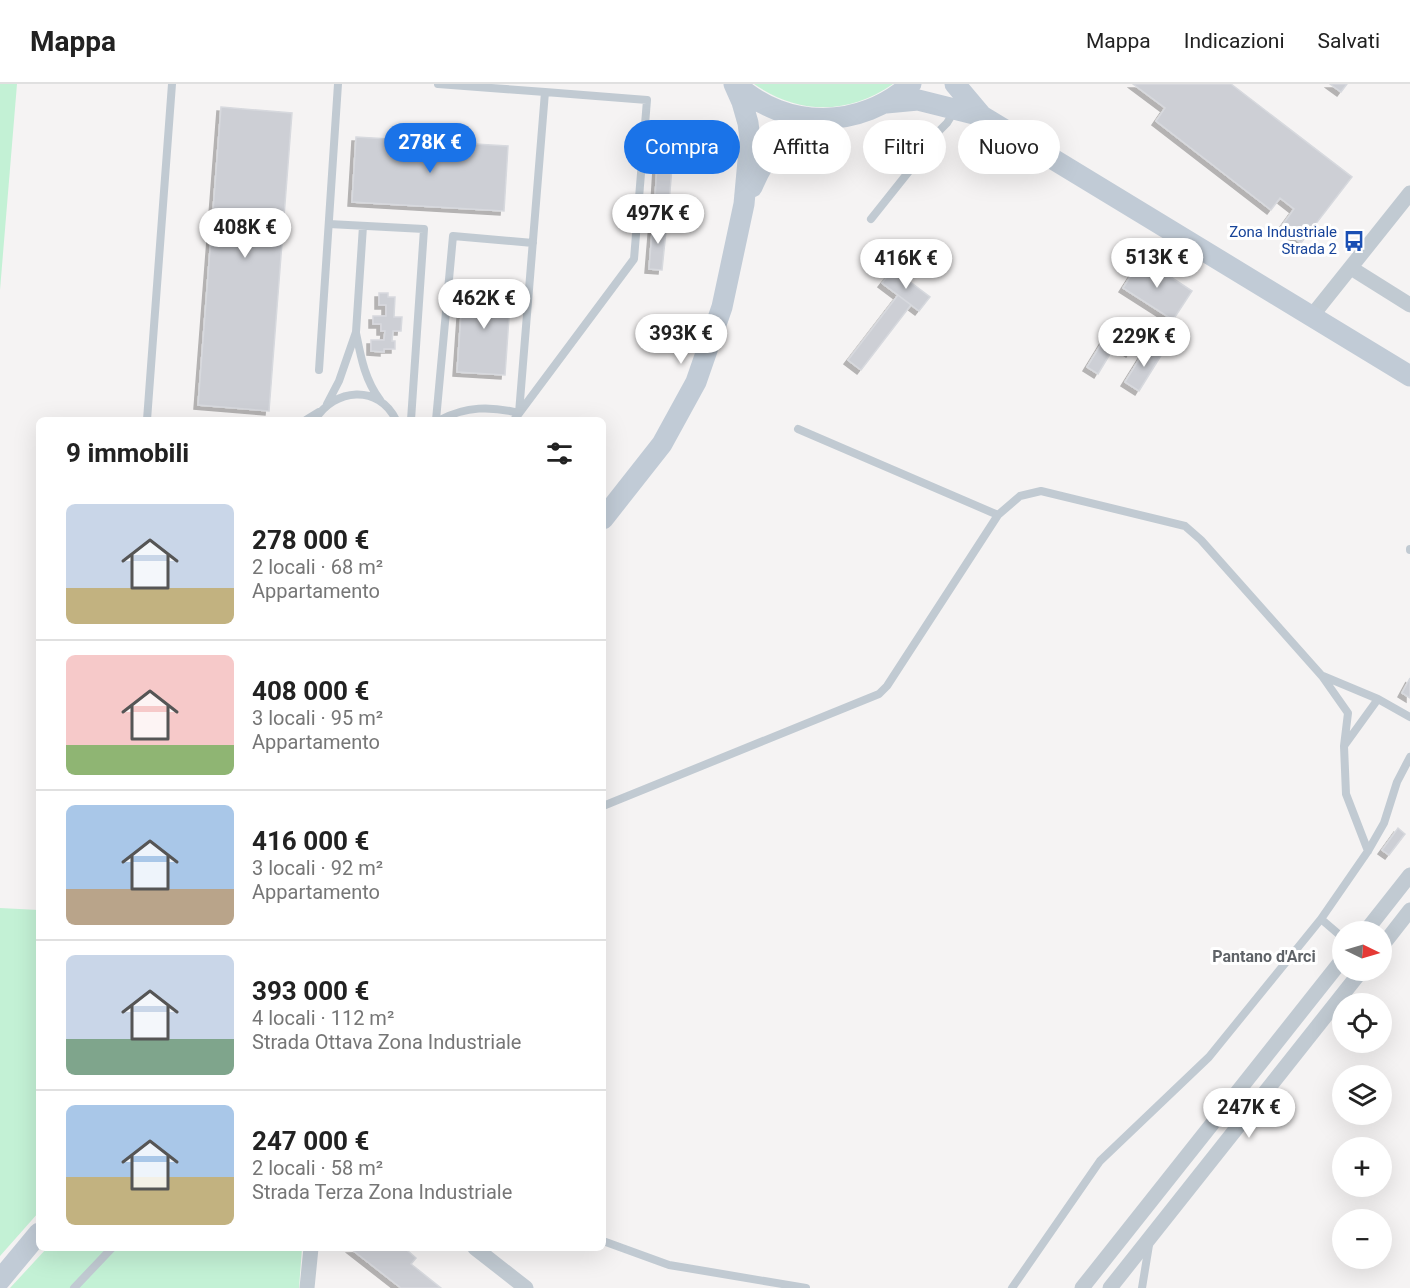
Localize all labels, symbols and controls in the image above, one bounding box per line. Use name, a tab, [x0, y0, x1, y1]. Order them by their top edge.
text: Mappa	[30, 25, 116, 58]
text: Mappa	[1086, 29, 1151, 53]
text: Indicazioni	[1184, 29, 1285, 53]
text: Salvati	[1318, 29, 1380, 53]
chip: Compra	[624, 120, 740, 174]
chip: Affitta	[752, 120, 851, 174]
chip: Filtri	[863, 120, 946, 174]
chip: Nuovo	[958, 120, 1060, 174]
pin: 278K €	[381, 123, 479, 174]
text: 278K €	[398, 130, 462, 154]
pin: 497K €	[609, 194, 707, 245]
text: 497K €	[626, 201, 690, 225]
pin: 408K €	[196, 208, 294, 259]
text: 408K €	[213, 215, 277, 239]
place label: Zona Industriale Strada 2	[1229, 223, 1337, 258]
bus stop icon: Zona Industriale Strada 2	[1342, 229, 1366, 253]
pin: 513K €	[1108, 238, 1206, 289]
pin: 416K €	[857, 239, 955, 290]
text: 513K €	[1125, 245, 1189, 269]
text: 416K €	[874, 246, 938, 270]
pin: 462K €	[435, 279, 533, 330]
text: 462K €	[452, 286, 516, 310]
pin: 393K €	[632, 314, 730, 365]
pin: 229K €	[1095, 317, 1193, 368]
text: 393K €	[649, 321, 713, 345]
text: 229K €	[1112, 324, 1176, 348]
icon: filters	[543, 437, 576, 470]
text: 9 immobili	[66, 438, 189, 468]
text: 278 000 €	[252, 525, 369, 555]
icon: home	[114, 528, 186, 600]
text: 2 locali · 68 m²	[252, 555, 383, 579]
text: Appartamento	[252, 579, 380, 603]
text: 408 000 €	[252, 676, 369, 706]
icon: home	[114, 679, 186, 751]
text: 3 locali · 95 m²	[252, 706, 383, 730]
text: Appartamento	[252, 730, 380, 754]
text: 416 000 €	[252, 826, 369, 856]
icon: home	[114, 829, 186, 901]
text: 3 locali · 92 m²	[252, 856, 383, 880]
text: Appartamento	[252, 880, 380, 904]
north arrow	[1332, 921, 1392, 981]
map controls	[1332, 921, 1392, 1269]
district label: Pantano d'Arci	[1212, 947, 1316, 966]
text: 393 000 €	[252, 976, 369, 1006]
icon: home	[114, 979, 186, 1051]
button: locate	[1332, 993, 1392, 1053]
text: 4 locali · 112 m²	[252, 1006, 394, 1030]
text: Strada Ottava Zona Industriale	[252, 1030, 521, 1054]
button: layers	[1332, 1065, 1392, 1125]
pin: 247K €	[1200, 1088, 1298, 1139]
text: 247K €	[1217, 1095, 1281, 1119]
text: 247 000 €	[252, 1126, 369, 1156]
icon: home	[114, 1129, 186, 1201]
button: +	[1332, 1137, 1392, 1197]
text: 2 locali · 58 m²	[252, 1156, 383, 1180]
text: Strada Terza Zona Industriale	[252, 1180, 512, 1204]
button: −	[1332, 1209, 1392, 1269]

